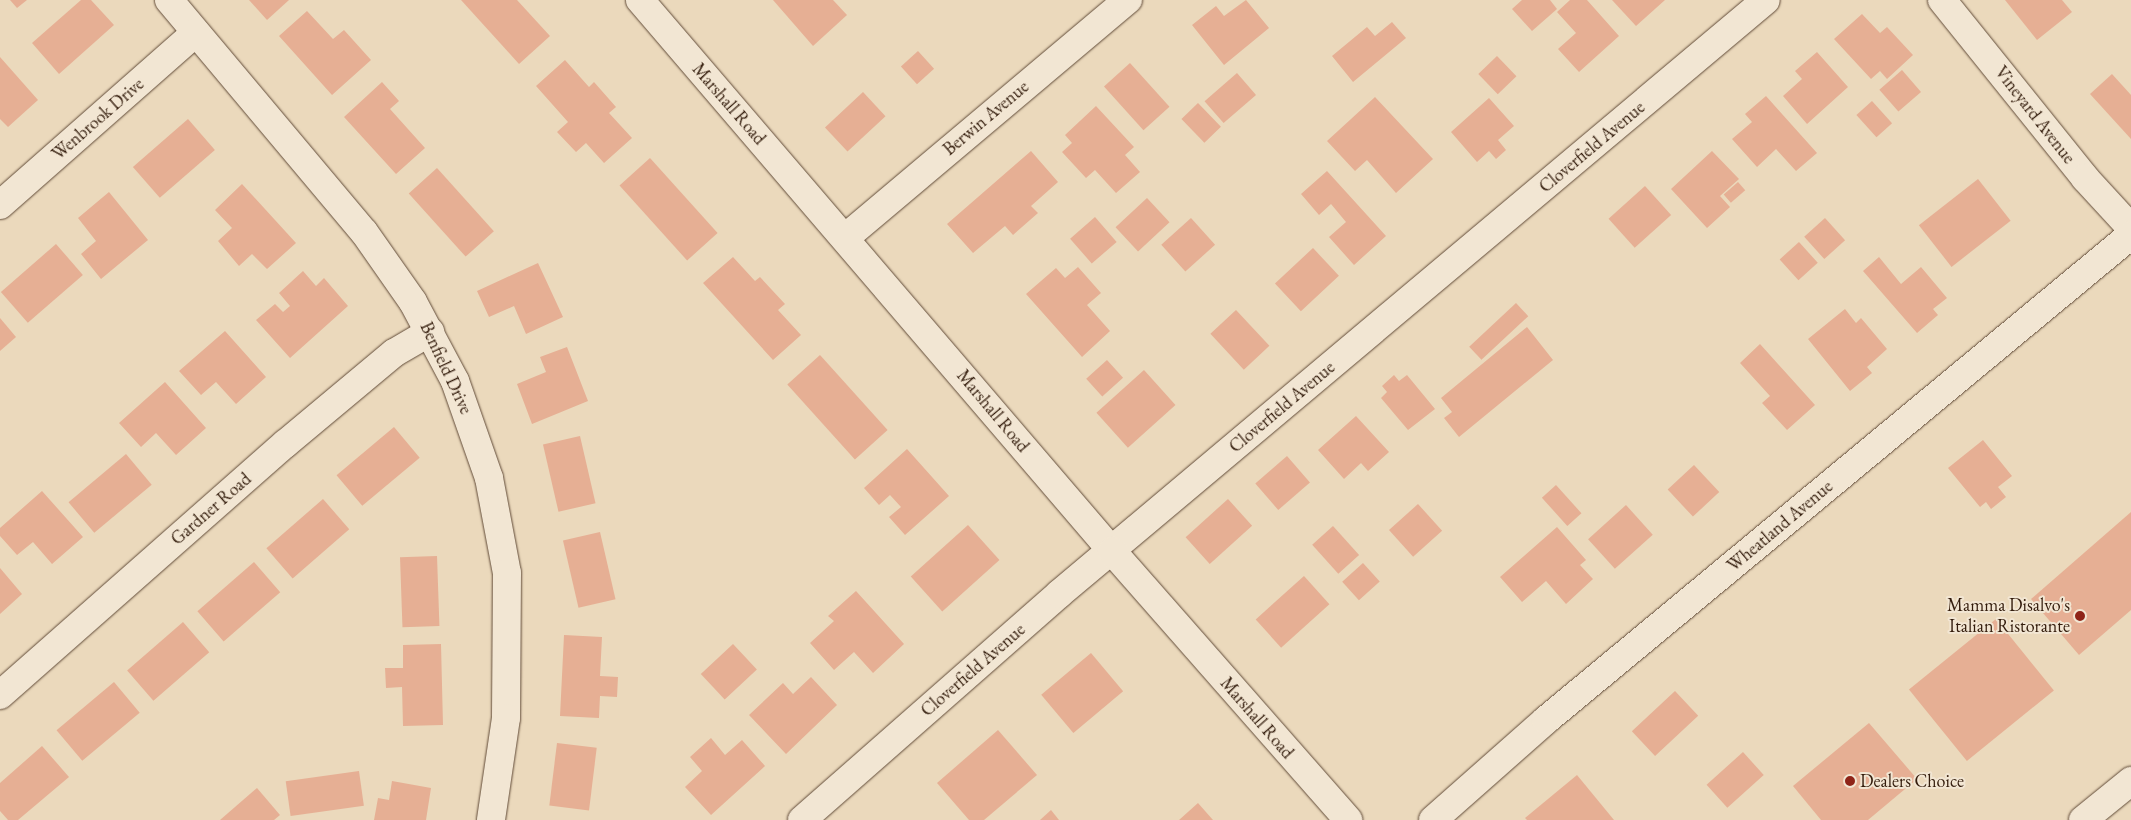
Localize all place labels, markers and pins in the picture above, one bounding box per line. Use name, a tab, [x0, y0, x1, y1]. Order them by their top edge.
place label: Mamma Disalvo's Italian Ristorante	[1947, 595, 2070, 638]
marker: Mamma Disalvo's Italian Ristorante	[2074, 610, 2086, 622]
place label: Dealers Choice	[1860, 770, 1964, 792]
marker: Dealers Choice	[1844, 775, 1856, 787]

